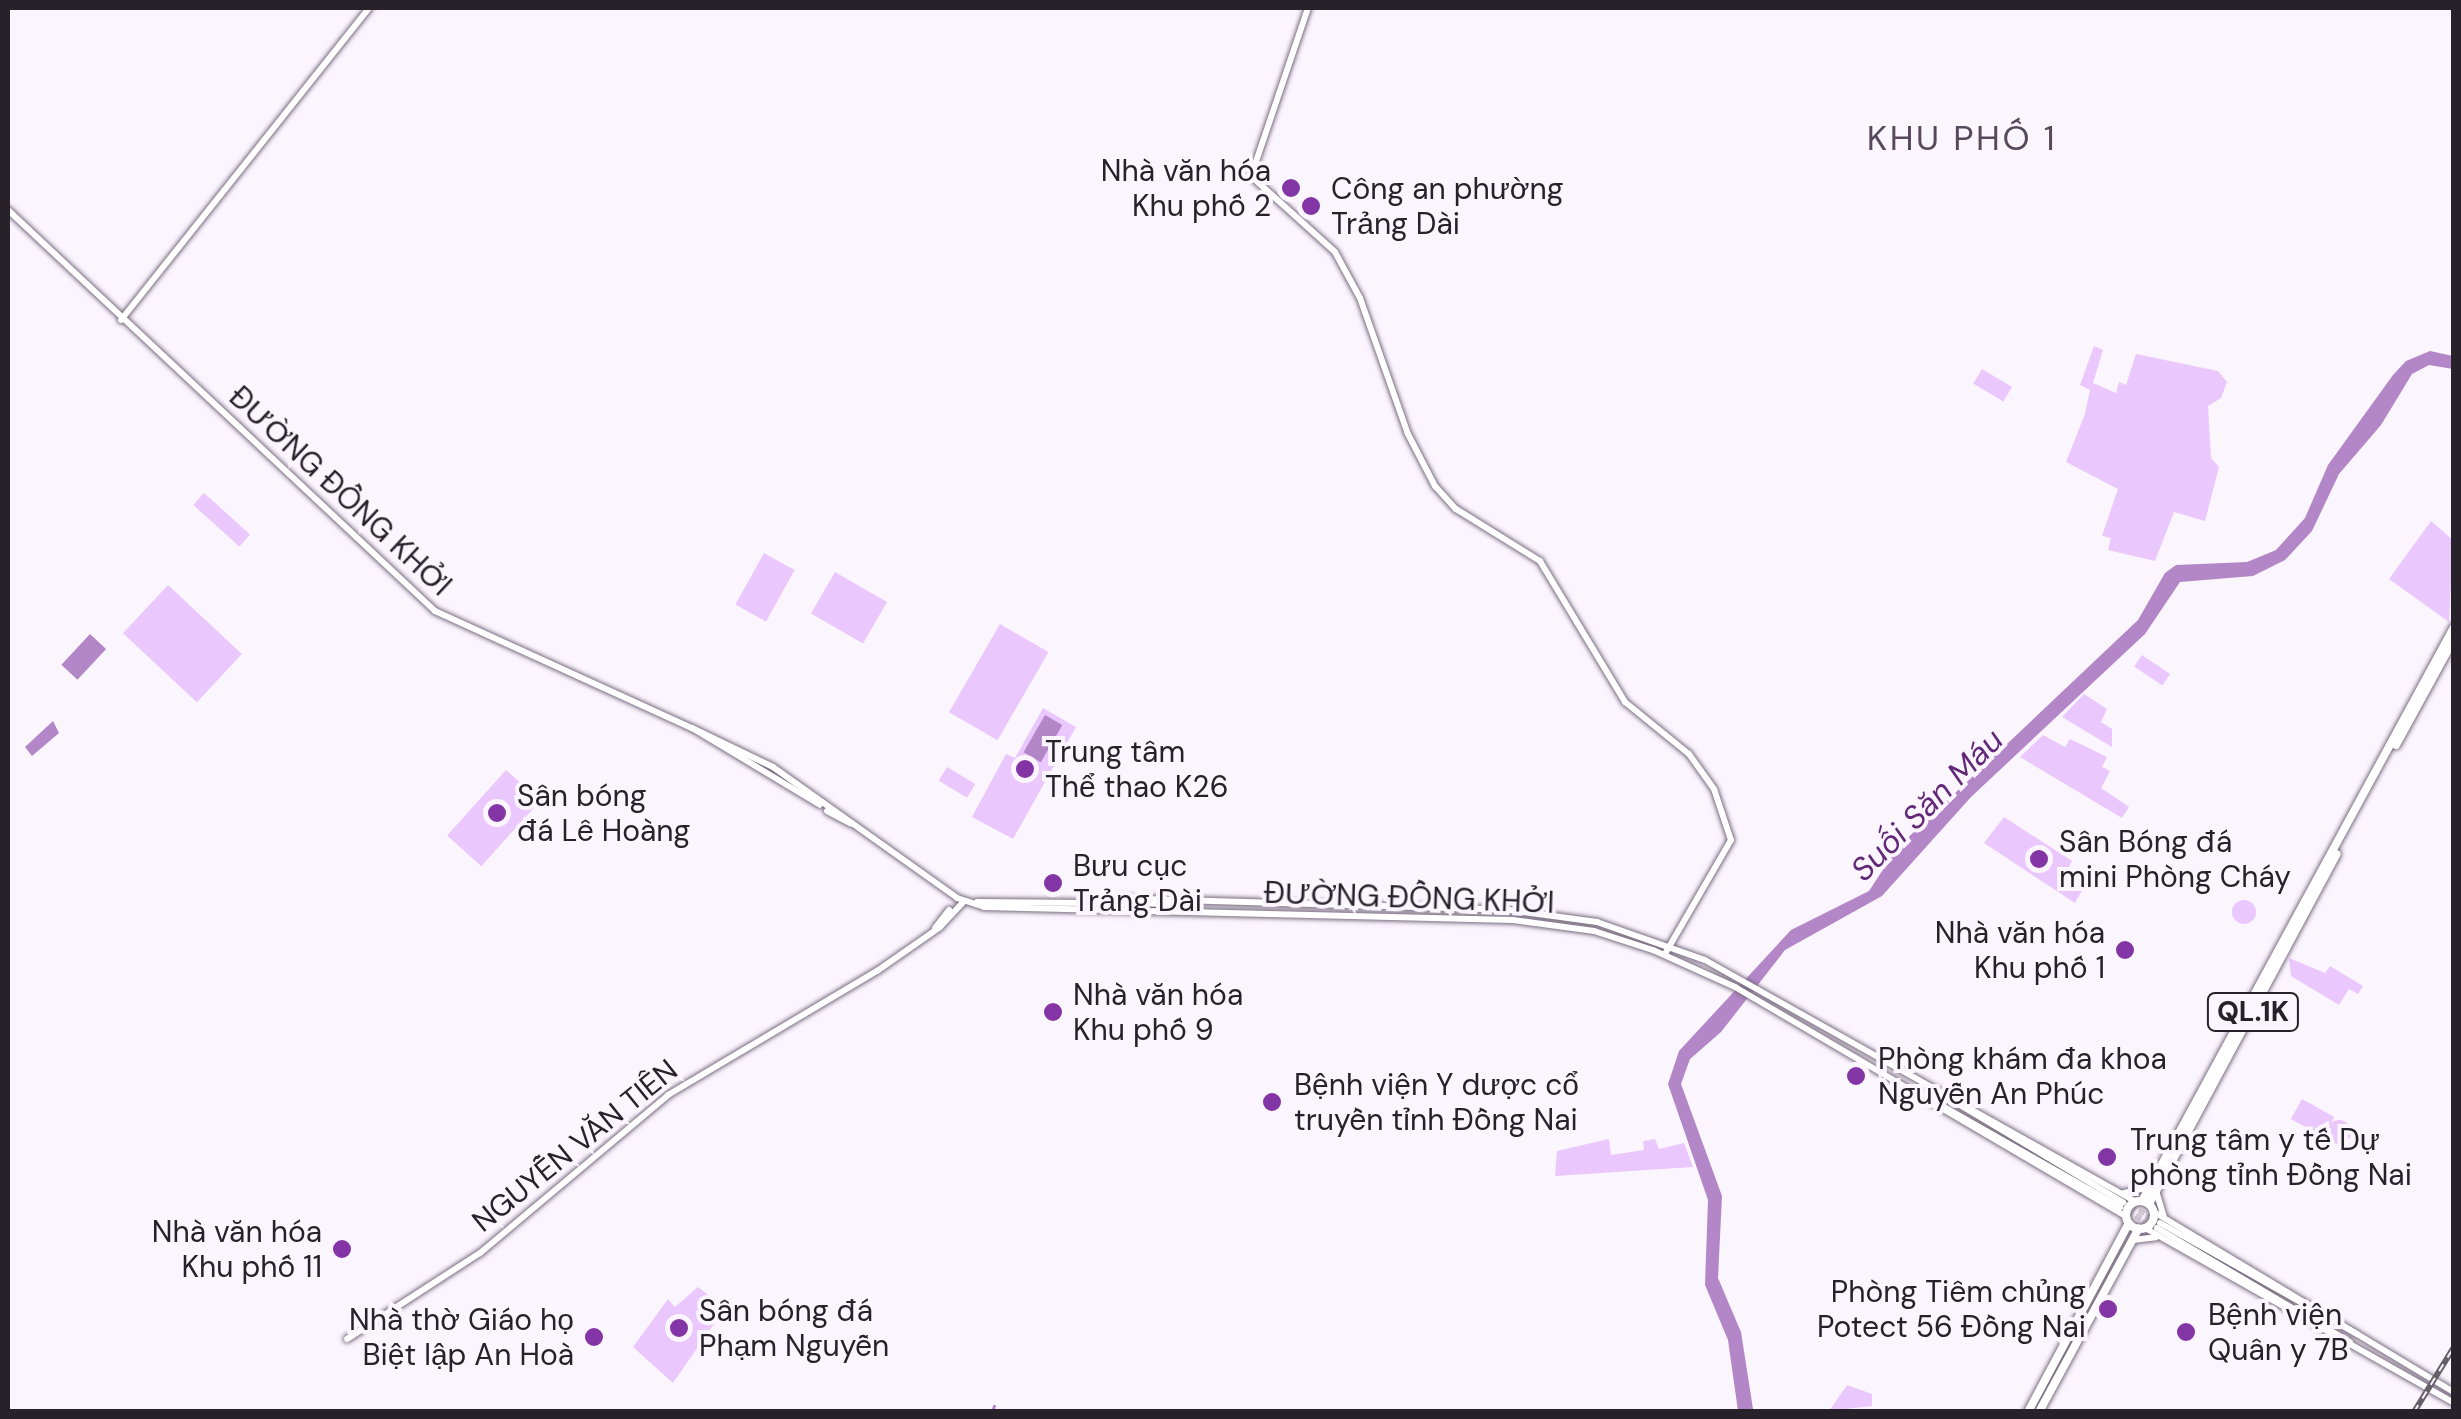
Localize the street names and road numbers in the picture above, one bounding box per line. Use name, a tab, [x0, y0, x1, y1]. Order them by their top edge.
street label: ĐƯỜNG ĐỒNG KHỞI	[221, 379, 459, 603]
street label: ĐƯỜNG ĐỒNG KHỞI	[1263, 875, 1555, 921]
road number: QL.1K	[2206, 989, 2300, 1035]
street label: NGUYỄN VĂN TIÊN	[465, 1052, 685, 1240]

